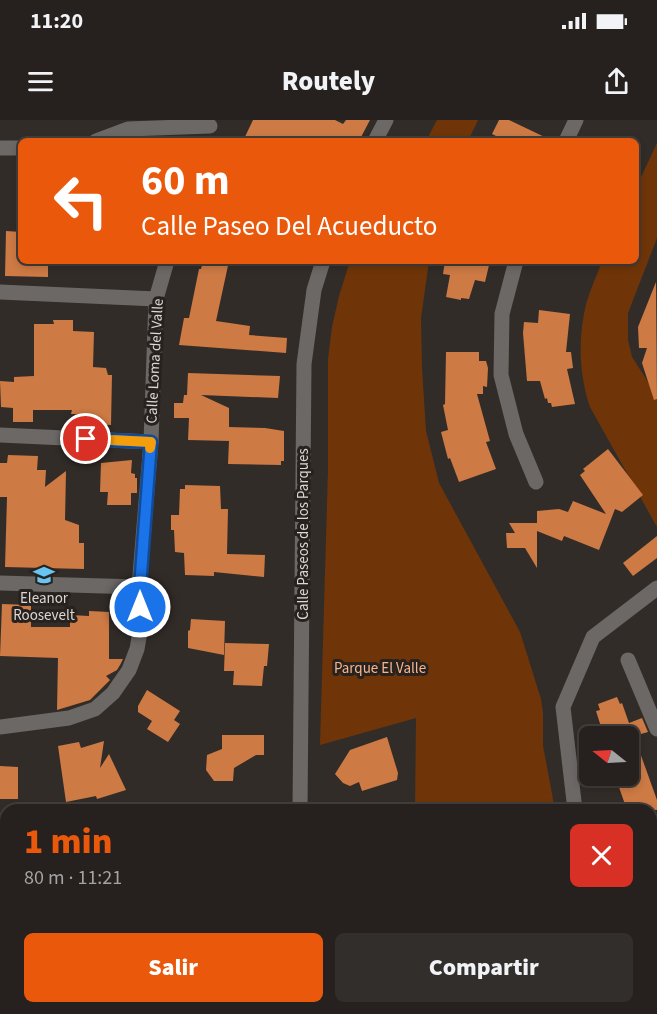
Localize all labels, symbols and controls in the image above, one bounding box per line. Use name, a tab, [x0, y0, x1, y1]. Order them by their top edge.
text: 11:20	[30, 5, 83, 37]
text: Routely	[282, 62, 375, 101]
icon: menu	[24, 65, 57, 98]
icon: share	[600, 65, 633, 98]
text: 60 m	[141, 151, 230, 211]
icon: left	[42, 162, 120, 240]
text: Calle Paseo Del Acueducto	[141, 207, 438, 246]
street label: Calle Loma del Valle	[141, 298, 169, 424]
pin	[60, 413, 111, 464]
icon: arrive	[69, 422, 102, 455]
street label: Calle Paseos de los Parques	[293, 448, 314, 620]
school or university icon: Eleanor Roosevelt	[32, 563, 56, 587]
position arrow	[108, 575, 172, 639]
place label: Eleanor Roosevelt	[13, 588, 75, 626]
park label: Parque El Valle	[334, 658, 426, 679]
north arrow	[579, 726, 639, 786]
map controls	[579, 726, 639, 786]
text: 1 min	[24, 816, 112, 867]
button: close	[570, 824, 633, 887]
text: 80 m · 11:21	[24, 864, 122, 892]
button: Salir	[24, 933, 323, 1002]
button: Compartir	[335, 933, 633, 1002]

